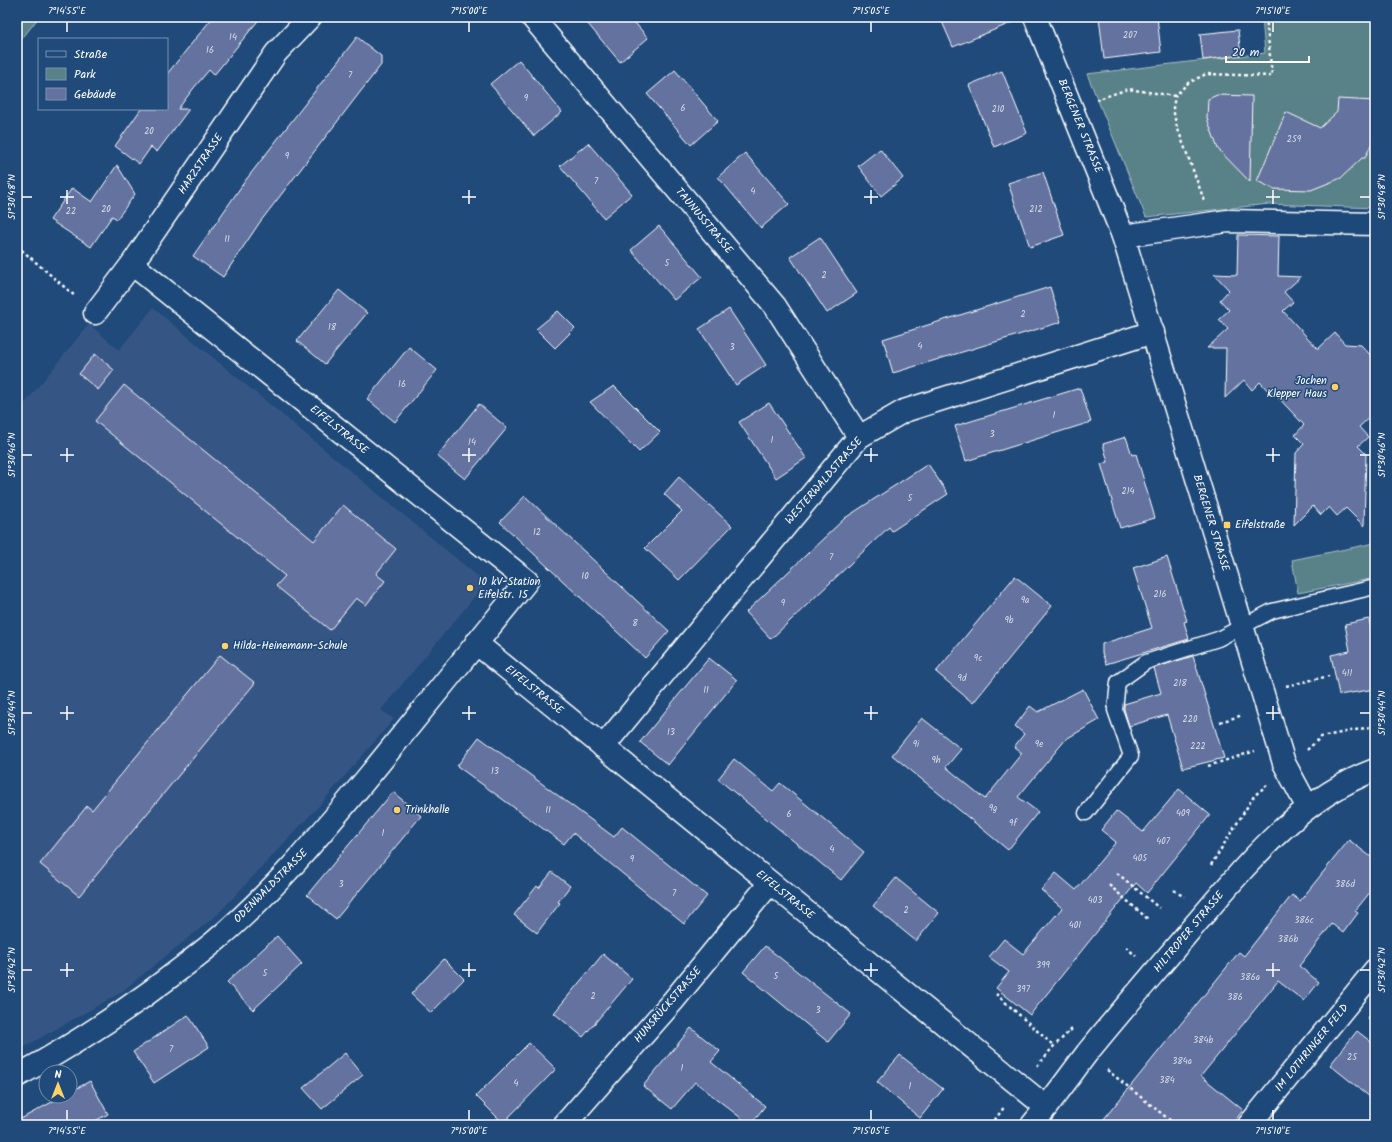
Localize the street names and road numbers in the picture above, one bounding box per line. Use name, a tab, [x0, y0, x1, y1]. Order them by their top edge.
street label: BERGENER STRASSE	[1053, 76, 1107, 177]
street label: HARZSTRASSE	[174, 129, 228, 198]
street label: TAUNUSSTRASSE	[671, 184, 738, 259]
street label: EIFELSTRASSE	[306, 401, 373, 460]
street label: WESTERWALDSTRASSE	[781, 433, 868, 529]
street label: BERGENER STRASSE	[1188, 472, 1234, 574]
street label: EIFELSTRASSE	[501, 661, 568, 720]
street label: ODENWALDSTRASSE	[230, 844, 313, 927]
street label: EIFELSTRASSE	[752, 866, 819, 925]
street label: HILTROPER STRASSE	[1149, 887, 1229, 977]
street label: HUNSRÜCKSTRASSE	[630, 962, 707, 1047]
street label: IM LOTHRINGER FELD	[1271, 1000, 1353, 1096]

